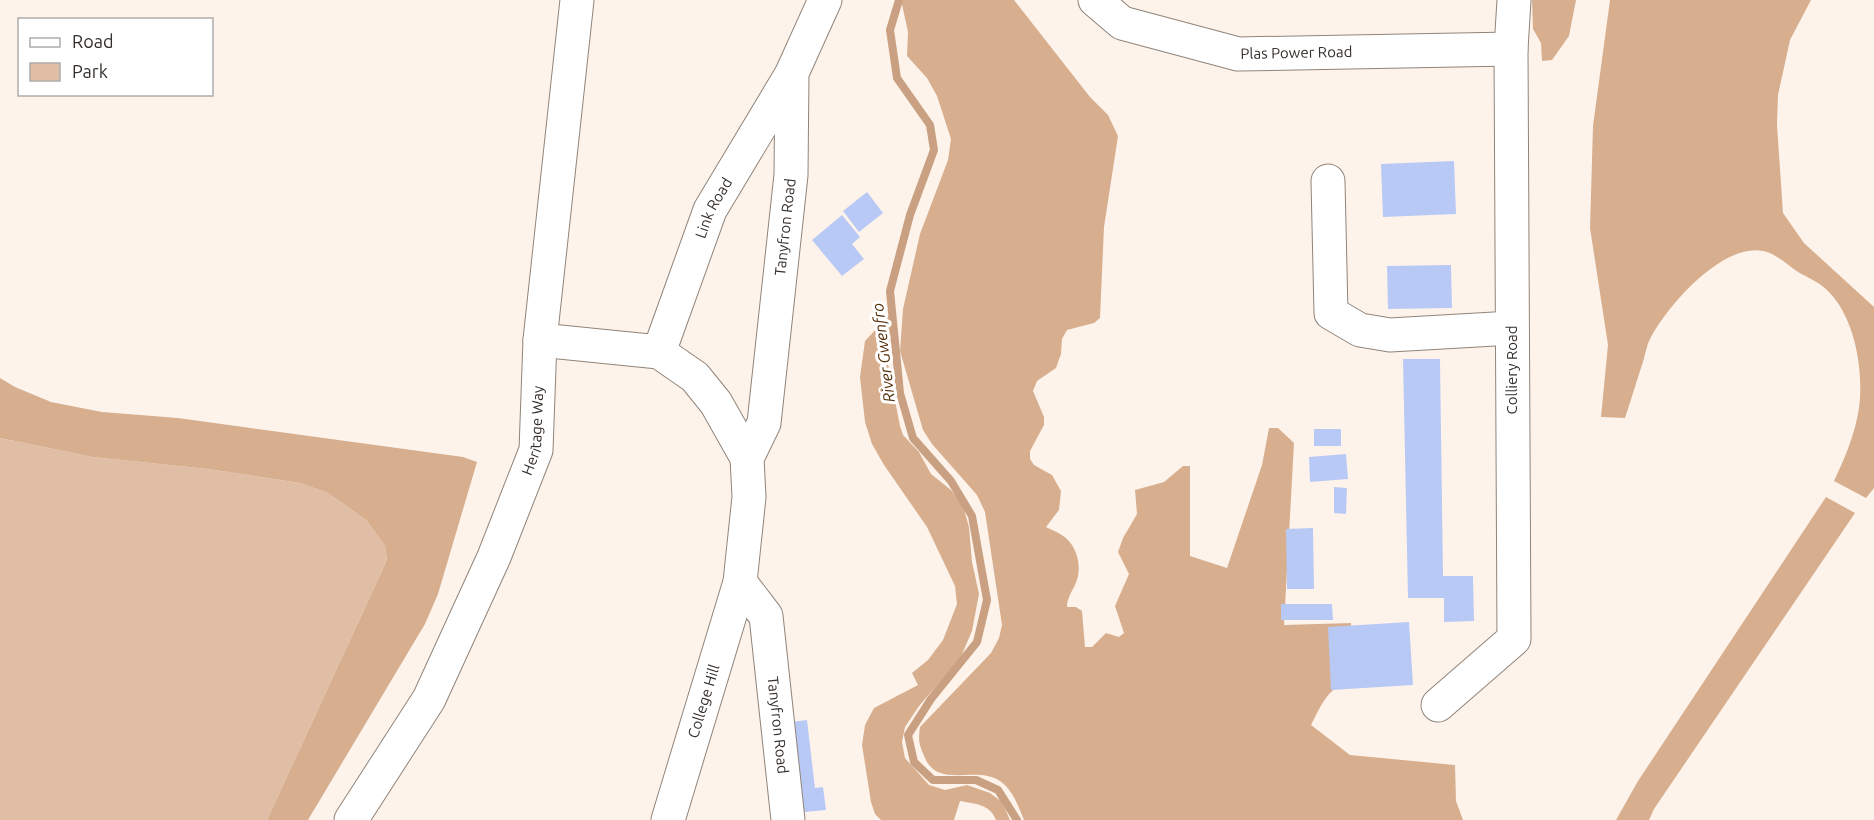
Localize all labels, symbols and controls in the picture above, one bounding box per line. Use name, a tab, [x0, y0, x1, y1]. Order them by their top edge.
legend	[18, 18, 213, 96]
text: Road	[72, 31, 114, 51]
street label: Plas Power Road	[1240, 43, 1353, 62]
text: Park	[72, 61, 108, 81]
street label: Link Road	[692, 175, 735, 241]
street label: Tanyfron Road	[771, 177, 799, 277]
water label: River Gwenfro	[868, 302, 898, 404]
street label: Colliery Road	[1503, 326, 1520, 415]
street label: Heritage Way	[518, 386, 546, 477]
street label: College Hill	[684, 662, 723, 740]
street label: Tanyfron Road	[765, 675, 792, 775]

